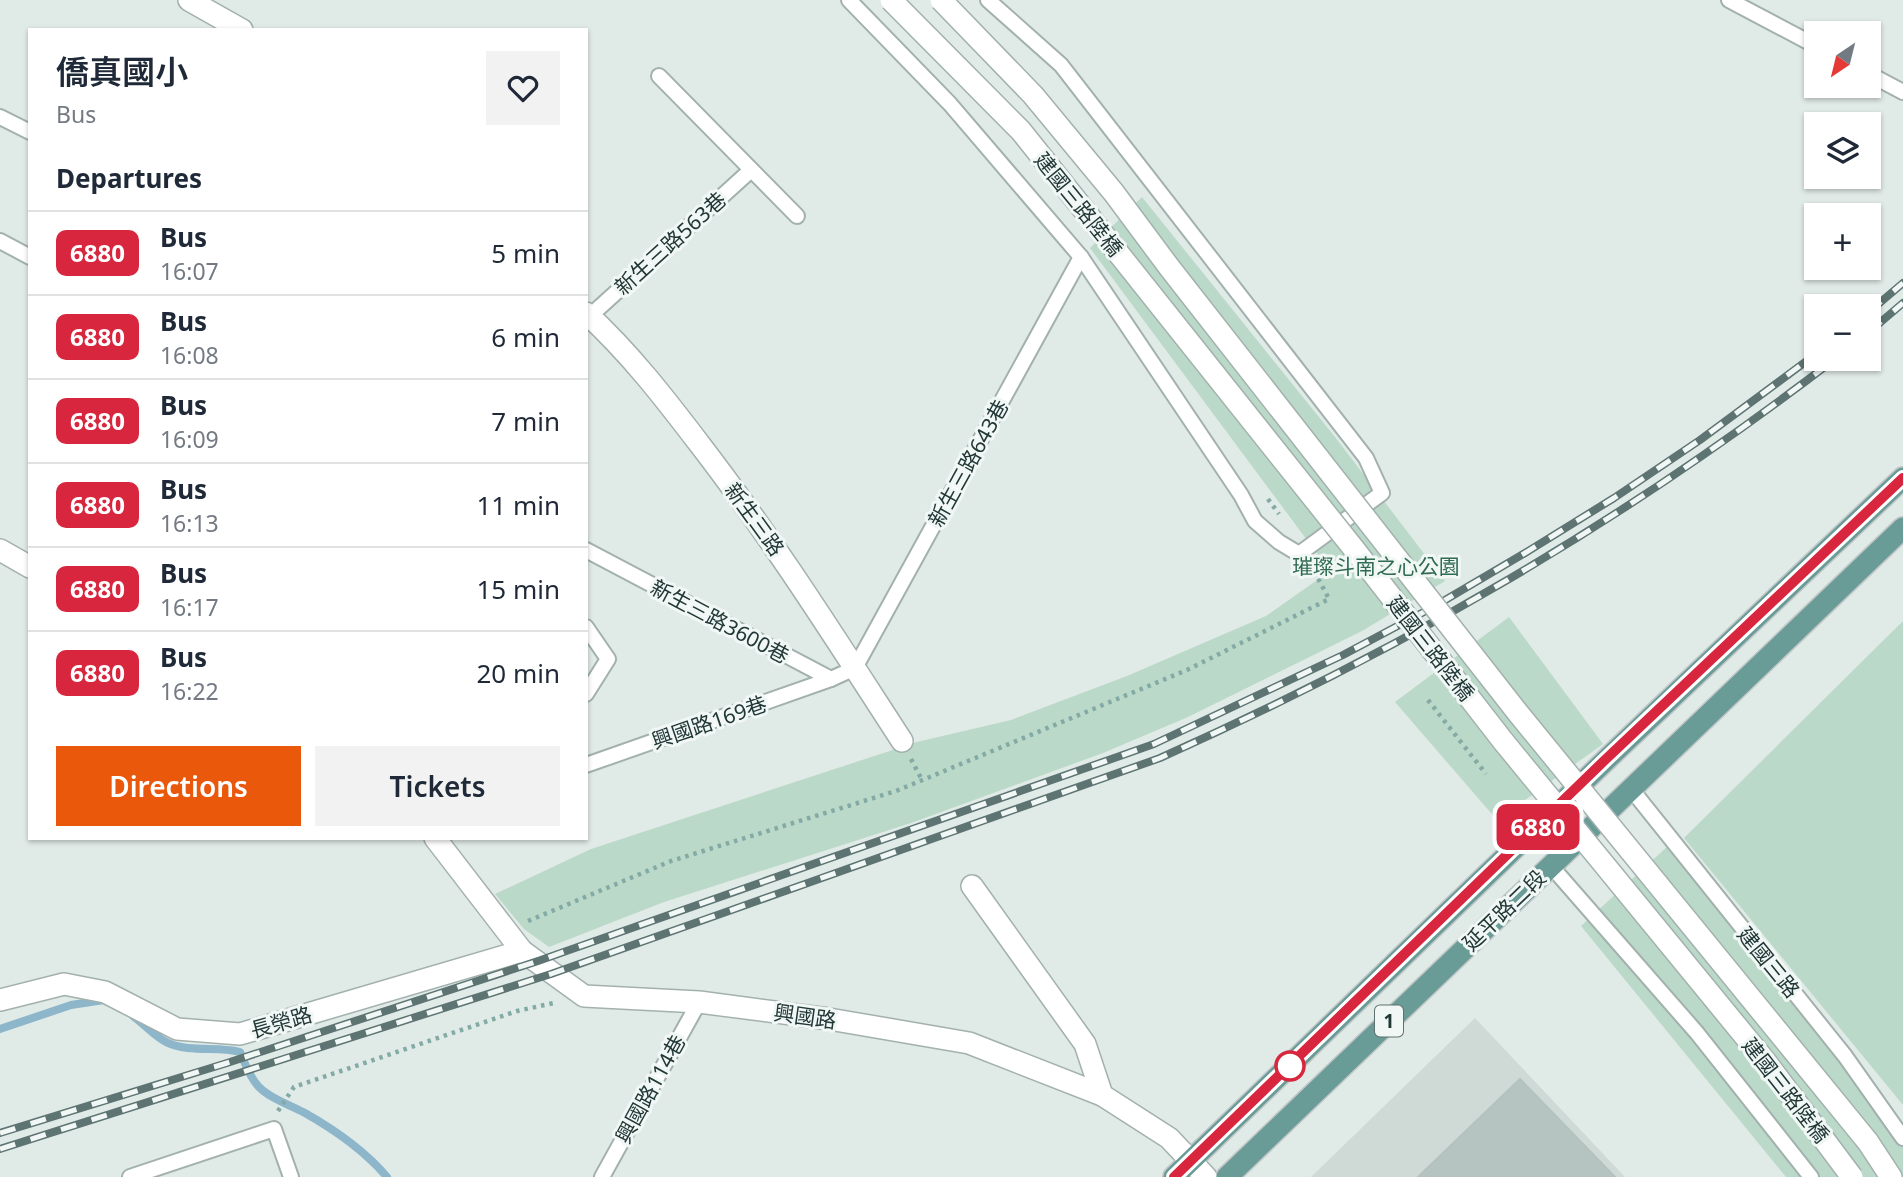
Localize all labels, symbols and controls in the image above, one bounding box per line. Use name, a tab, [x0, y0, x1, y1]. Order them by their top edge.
north arrow	[1804, 21, 1881, 98]
map controls	[1804, 21, 1881, 371]
text: 僑真國小	[56, 49, 188, 94]
button: heart	[486, 51, 560, 125]
text: Bus	[56, 98, 96, 130]
button: layers	[1804, 112, 1881, 189]
street label: 建國三路陸橋	[1028, 146, 1130, 262]
text: Departures	[56, 160, 202, 196]
street label: 新生三路563巷	[608, 185, 732, 301]
button: +	[1804, 203, 1881, 280]
text: Bus	[160, 219, 207, 255]
text: 5 min	[491, 235, 560, 271]
text: 6880	[70, 236, 125, 269]
text: 16:07	[160, 255, 219, 287]
button: −	[1804, 294, 1881, 371]
text: Bus	[160, 303, 207, 339]
text: 6 min	[491, 319, 560, 355]
text: 6880	[70, 320, 125, 353]
text: 16:08	[160, 339, 219, 371]
text: Bus	[160, 387, 207, 423]
street label: 新生三路643巷	[922, 395, 1014, 531]
text: 7 min	[491, 403, 560, 439]
text: 6880	[70, 404, 125, 437]
text: 16:09	[160, 423, 219, 455]
text: Bus	[160, 471, 207, 507]
street label: 新生三路	[719, 477, 791, 561]
text: 11 min	[476, 487, 560, 523]
text: 6880	[70, 488, 125, 521]
text: 16:13	[160, 507, 219, 539]
park label: 璀璨斗南之心公園	[1292, 552, 1460, 580]
text: Bus	[160, 555, 207, 591]
text: 15 min	[476, 571, 560, 607]
text: 6880	[70, 572, 125, 605]
street label: 新生三路3600巷	[646, 573, 794, 669]
street label: 建國三路陸橋	[1381, 590, 1481, 706]
text: 16:17	[160, 591, 219, 623]
text: Bus	[160, 639, 207, 675]
text: 20 min	[476, 655, 560, 691]
text: 6880	[70, 656, 125, 689]
text: 16:22	[160, 675, 219, 707]
street label: 興國路169巷	[648, 689, 770, 755]
button: Directions	[56, 746, 301, 826]
button: Tickets	[315, 746, 560, 826]
line badge: 6880	[1489, 804, 1587, 850]
text: 6880	[1511, 810, 1565, 843]
street label: 延平路二段	[1457, 863, 1551, 957]
street label: 建國三路	[1732, 921, 1806, 1003]
street label: 興國路	[772, 998, 838, 1034]
street label: 長榮路	[247, 1000, 315, 1044]
road number: 1	[1375, 1006, 1403, 1036]
street label: 興國路114巷	[609, 1030, 691, 1148]
street label: 建國三路陸橋	[1736, 1032, 1836, 1148]
unlabelled marker	[1275, 1051, 1305, 1081]

